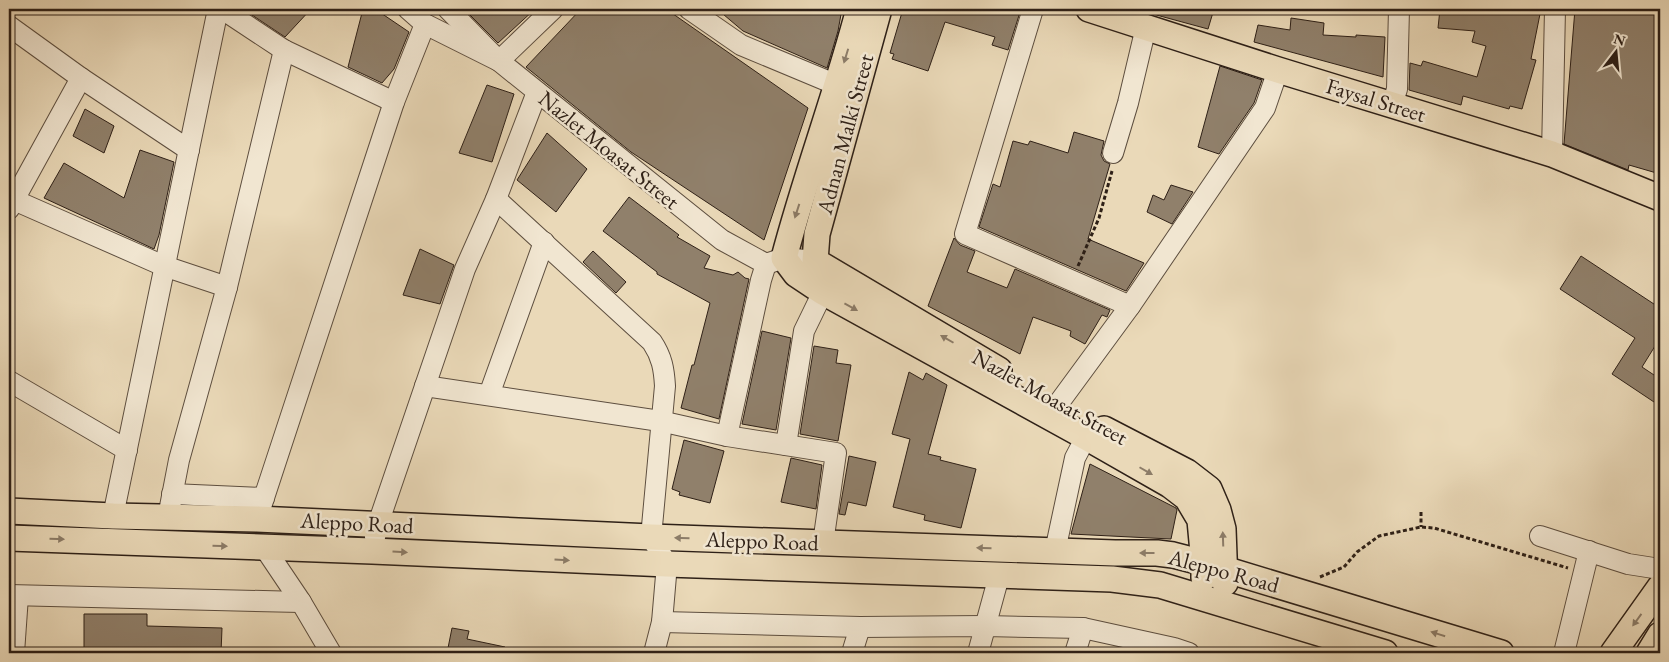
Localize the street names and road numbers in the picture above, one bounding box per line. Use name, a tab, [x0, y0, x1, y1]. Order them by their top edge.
street label: Adnan Malki Street	[809, 51, 880, 218]
street label: Faysal Street	[1323, 71, 1429, 129]
street label: Nazlet Moasat Street	[533, 84, 686, 216]
street label: Nazlet Moasat Street	[967, 342, 1133, 452]
street label: Aleppo Road	[299, 506, 415, 540]
street label: Aleppo Road	[704, 524, 820, 557]
street label: Aleppo Road	[1165, 542, 1283, 600]

